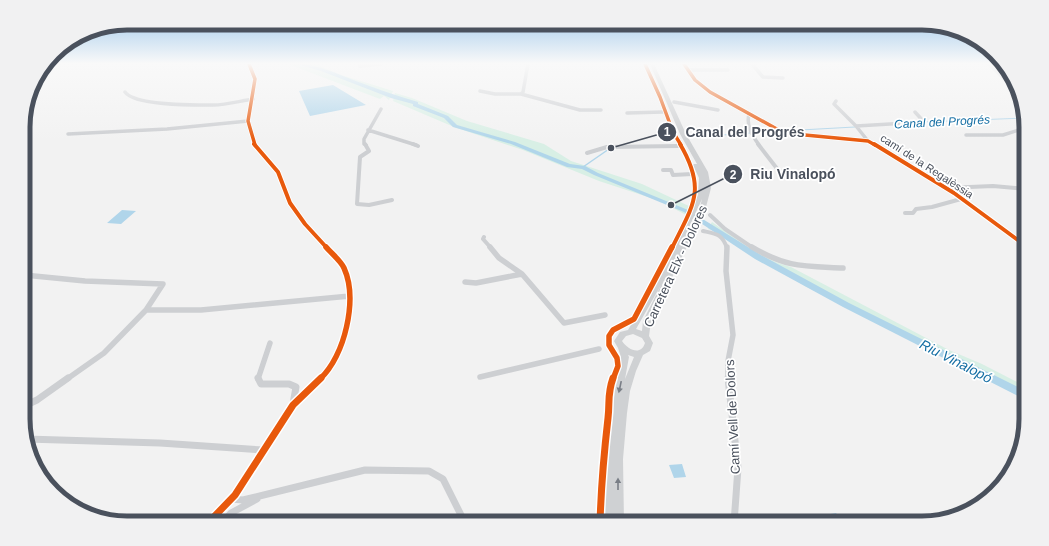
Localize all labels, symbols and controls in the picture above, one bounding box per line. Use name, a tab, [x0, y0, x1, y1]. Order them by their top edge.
water label: Canal del Progrés	[894, 112, 990, 132]
callout: Canal del Progrés	[657, 119, 812, 145]
text: Canal del Progrés	[685, 124, 805, 140]
text: 1	[664, 125, 671, 139]
street label: camí de la Regalèssia	[878, 131, 976, 201]
callout: Riu Vinalopó	[723, 161, 844, 187]
text: Riu Vinalopó	[750, 166, 836, 182]
text: 2	[730, 168, 737, 182]
street label: Carretera Elx - Dolores	[641, 202, 711, 330]
water label: Riu Vinalopó	[917, 336, 995, 386]
street label: Camí Vell de Dolors	[722, 359, 743, 475]
one-way arrow	[616, 381, 622, 393]
one-way arrow	[615, 477, 621, 490]

